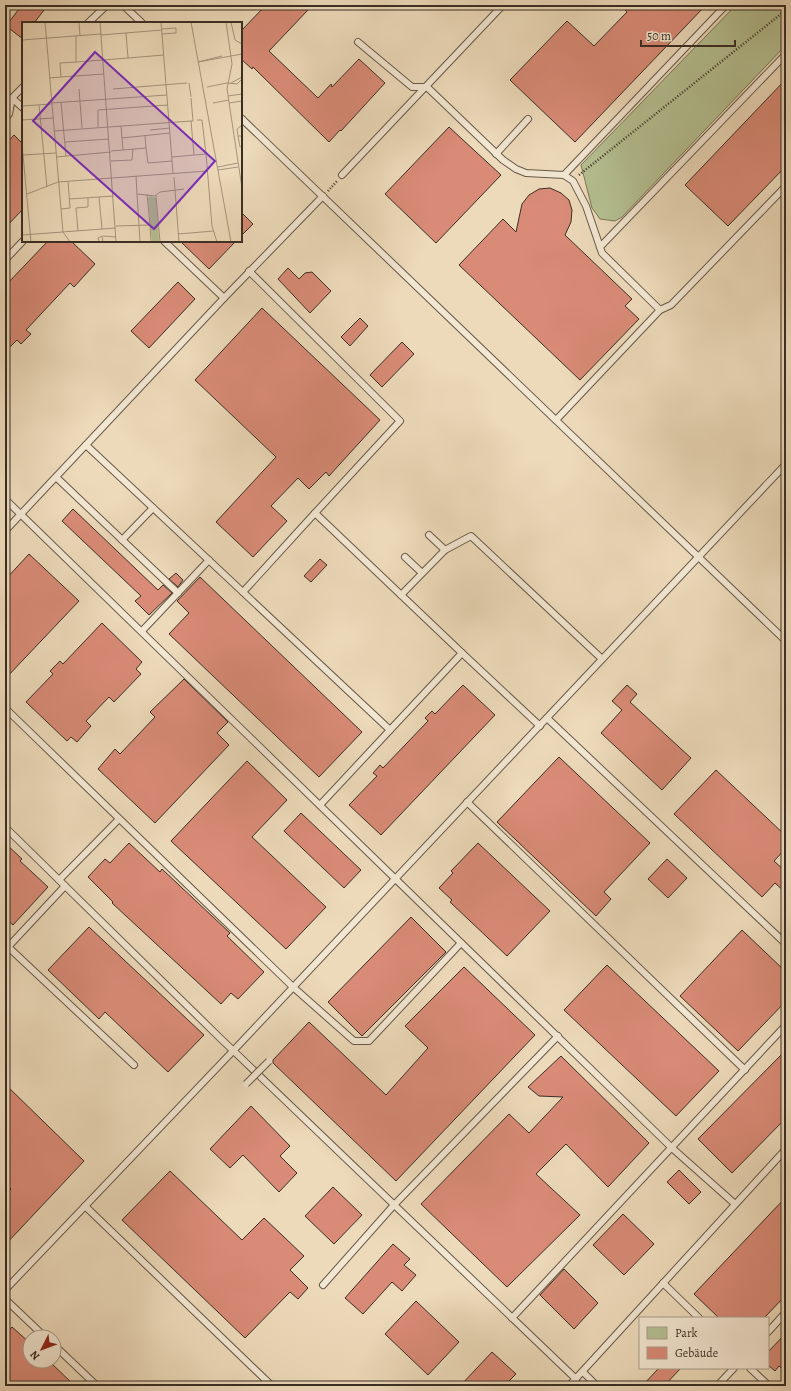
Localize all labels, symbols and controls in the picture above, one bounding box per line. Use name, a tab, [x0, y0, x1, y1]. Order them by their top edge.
inset map	[22, 22, 242, 242]
scale bar	[641, 22, 735, 48]
text: 50 m	[647, 28, 671, 44]
legend	[639, 1317, 769, 1369]
text: Park	[675, 1325, 698, 1341]
north arrow	[22, 1329, 62, 1369]
text: Gebäude	[675, 1345, 718, 1361]
text: N	[27, 1347, 43, 1363]

